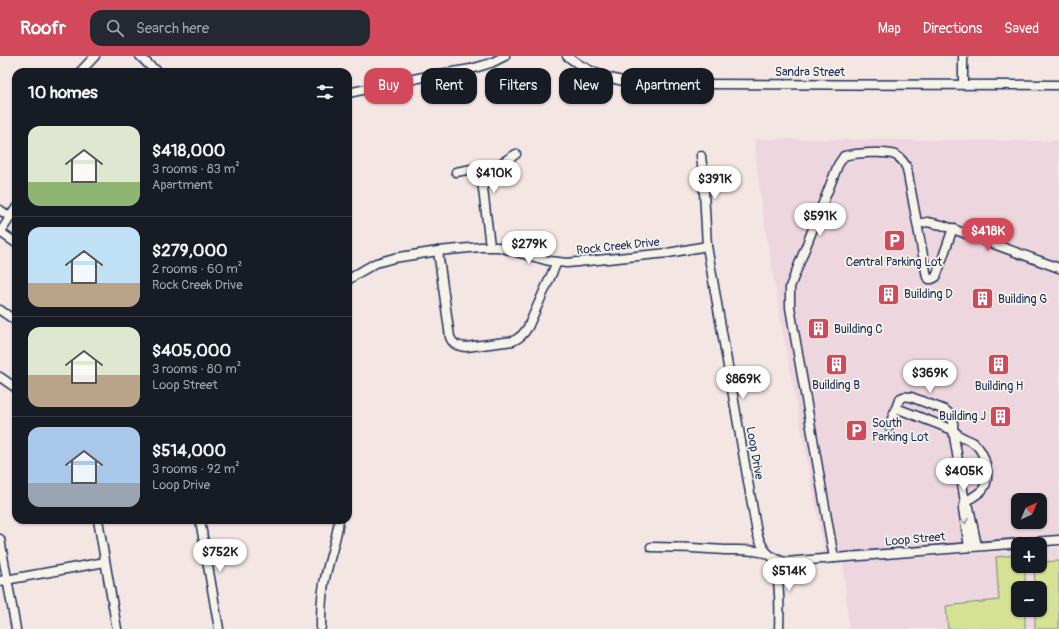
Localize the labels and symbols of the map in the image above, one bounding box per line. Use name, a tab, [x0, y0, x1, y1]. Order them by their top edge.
street label: Sandra Street	[775, 65, 845, 80]
pin: $410K	[466, 160, 522, 194]
pin: $391K	[687, 166, 743, 200]
pin: $591K	[792, 203, 848, 237]
pin: $418K	[960, 218, 1016, 252]
parking icon: Central Parking Lot	[881, 228, 907, 254]
pin: $279K	[501, 231, 557, 265]
street label: Rock Creek Drive	[576, 235, 660, 258]
place label: Central Parking Lot	[846, 255, 942, 270]
building icon: Building D	[876, 281, 902, 307]
building icon: Building G	[970, 286, 996, 312]
place label: Building D	[904, 287, 953, 302]
place label: Building G	[998, 292, 1047, 307]
building icon: Building C	[806, 316, 832, 342]
place label: Building C	[834, 322, 883, 337]
building icon: Building B	[823, 351, 849, 377]
building icon: Building H	[986, 352, 1012, 378]
pin: $369K	[902, 360, 958, 394]
pin: $869K	[715, 366, 771, 400]
place label: Building B	[812, 378, 860, 393]
place label: Building H	[975, 379, 1024, 394]
building icon: Building J	[988, 403, 1014, 429]
place label: Building J	[939, 409, 986, 424]
place label: South Parking Lot	[872, 416, 929, 445]
parking icon: South Parking Lot	[844, 417, 870, 443]
street label: Loop Drive	[742, 425, 767, 481]
pin: $405K	[936, 458, 992, 492]
north arrow	[1011, 493, 1047, 529]
one-way arrow	[960, 518, 969, 525]
street label: Loop Street	[884, 529, 946, 550]
pin: $752K	[192, 539, 248, 573]
pin: $514K	[761, 558, 817, 592]

